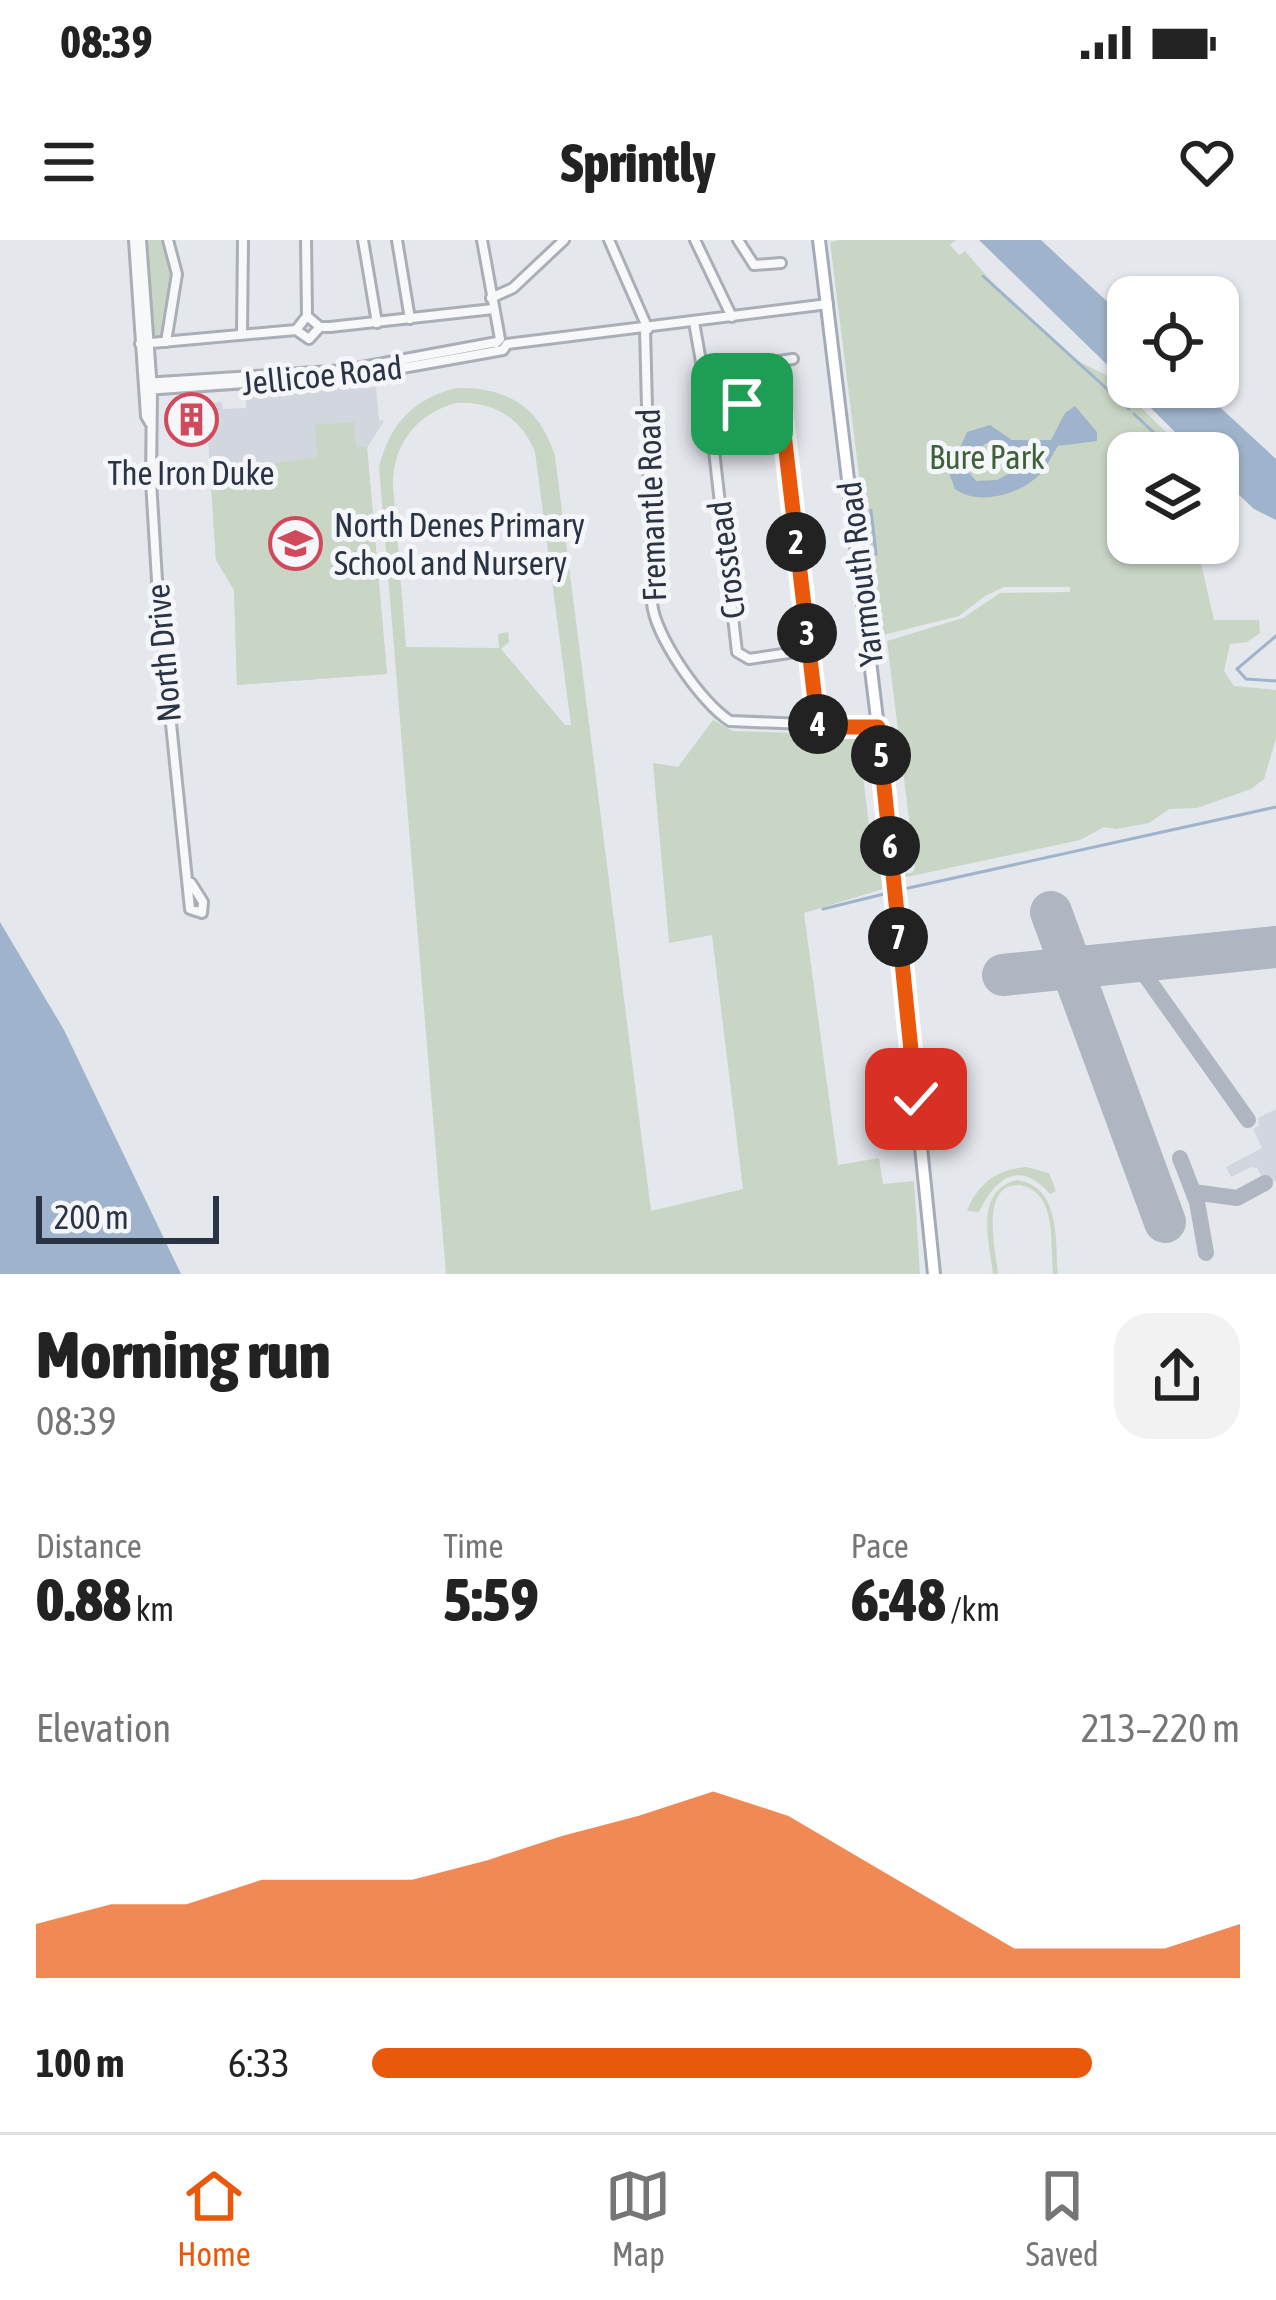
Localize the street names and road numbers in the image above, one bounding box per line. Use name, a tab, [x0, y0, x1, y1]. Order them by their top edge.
street label: Jellicoe Road	[240, 348, 404, 402]
street label: Fremantle Road	[629, 408, 673, 602]
street label: Yarmouth Road	[830, 479, 890, 669]
street label: Crosstead	[700, 499, 752, 621]
street label: North Drive	[138, 582, 188, 724]

